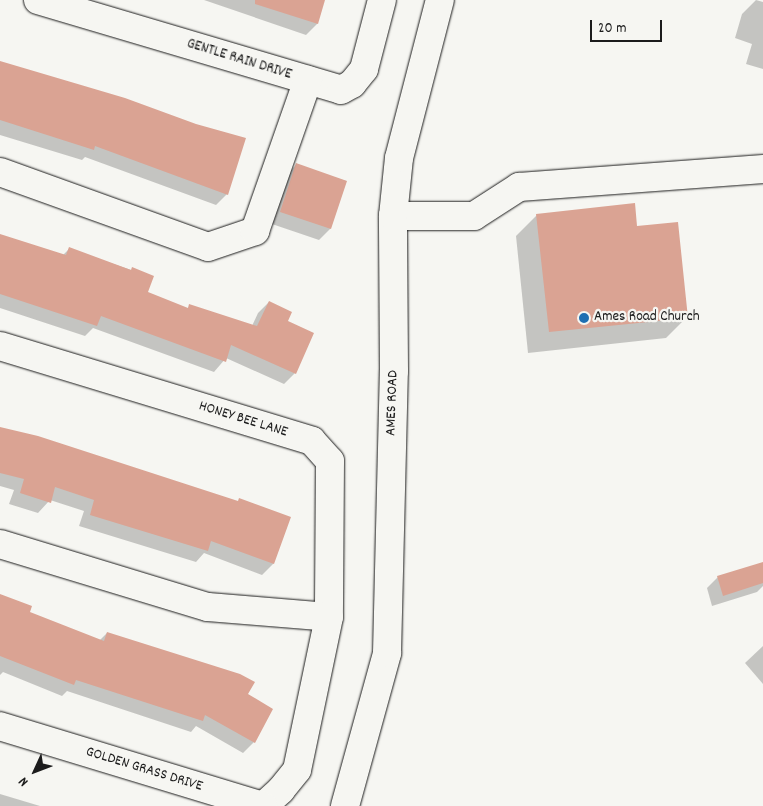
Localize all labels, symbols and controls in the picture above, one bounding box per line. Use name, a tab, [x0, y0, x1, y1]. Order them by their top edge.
scale bar	[593, 10, 666, 42]
text: 20 m	[598, 18, 626, 40]
street label: GENTLE RAIN DRIVE	[184, 35, 294, 85]
place label: Ames Road Church	[594, 309, 700, 327]
marker: Ames Road Church	[578, 312, 590, 324]
street label: AMES ROAD	[383, 370, 403, 436]
street label: HONEY BEE LANE	[196, 398, 290, 442]
street label: GOLDEN GRASS DRIVE	[83, 744, 205, 796]
north arrow	[10, 746, 60, 796]
text: N	[14, 772, 34, 791]

